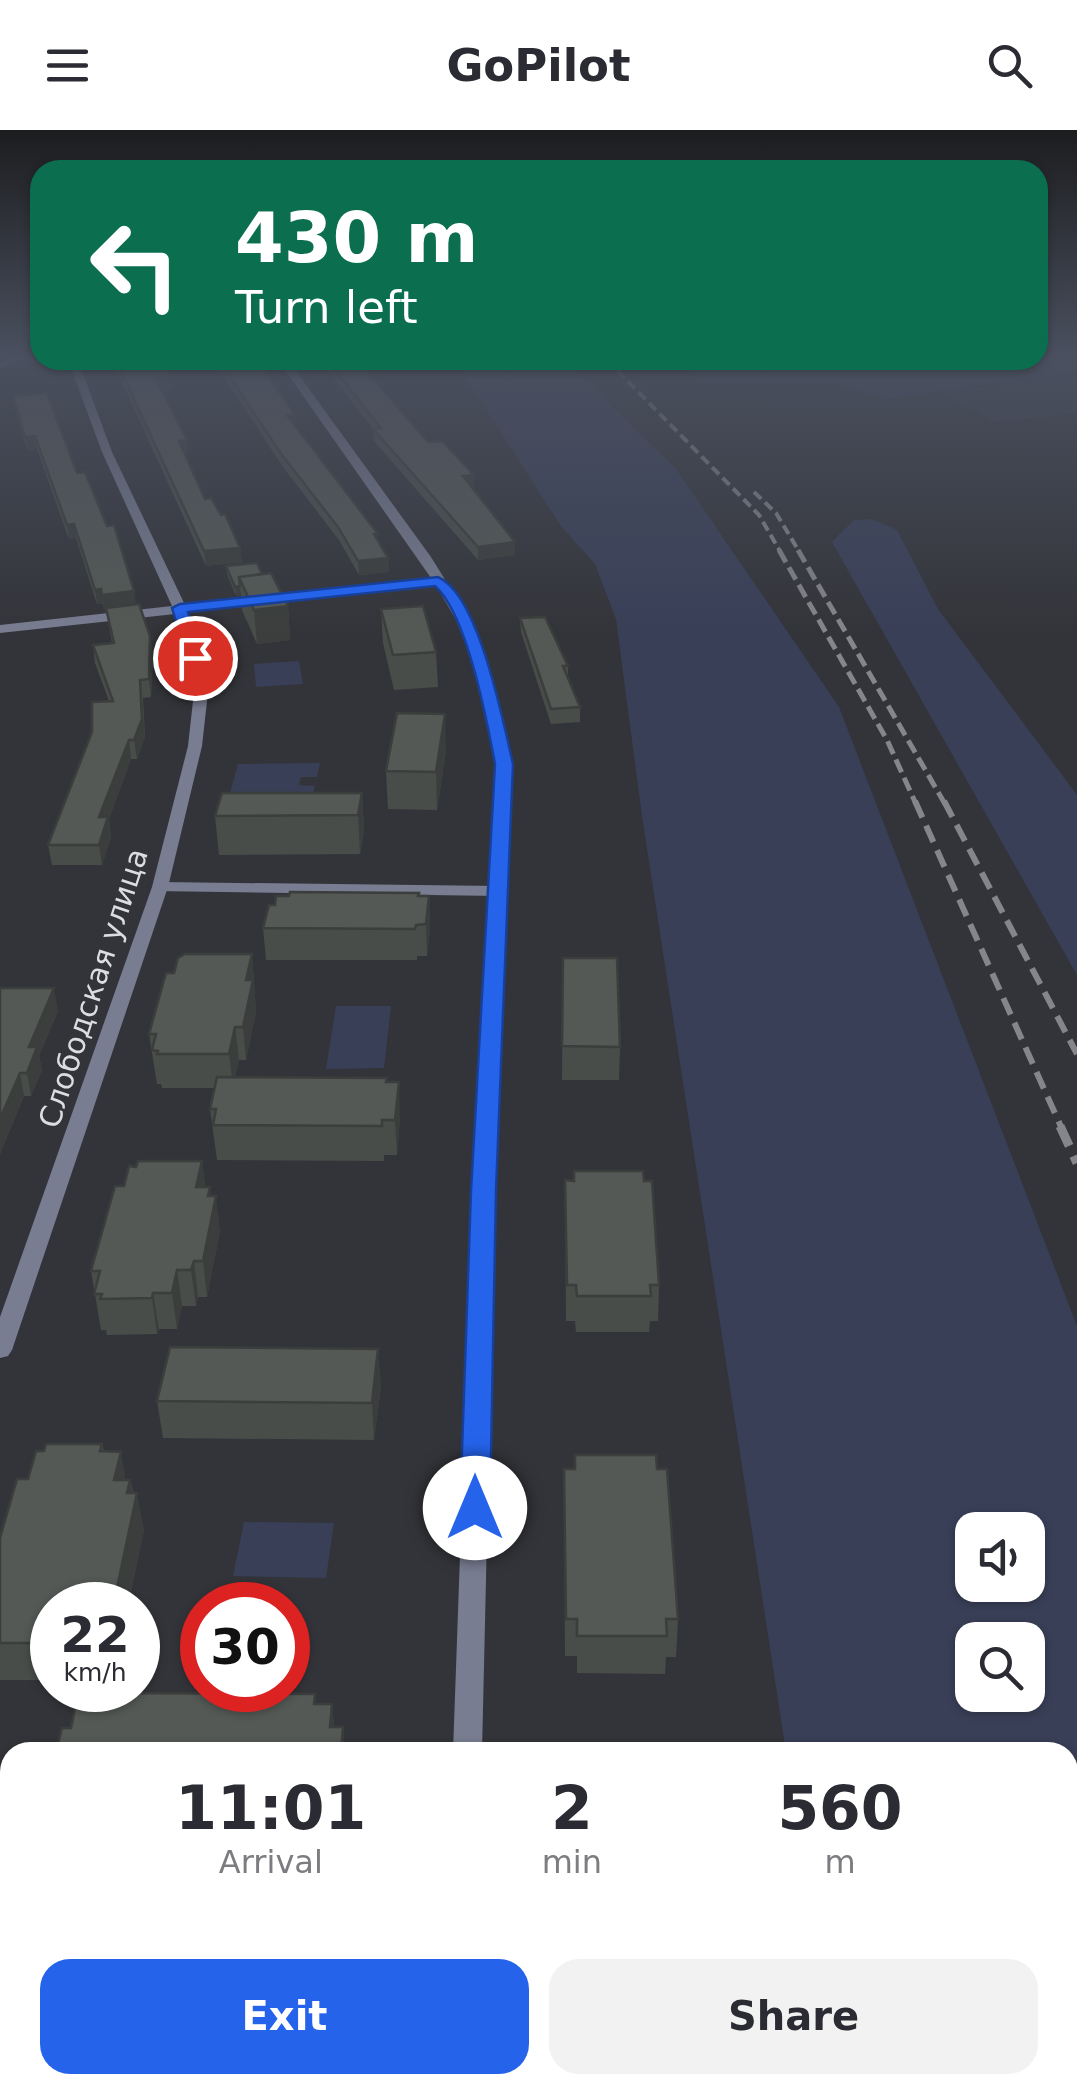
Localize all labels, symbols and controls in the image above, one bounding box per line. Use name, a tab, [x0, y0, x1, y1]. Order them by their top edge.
icon: menu	[40, 38, 95, 93]
icon: search	[982, 38, 1037, 93]
text: GoPilot	[446, 39, 631, 92]
text: 430 m	[235, 197, 478, 279]
icon: left	[70, 200, 200, 330]
text: Turn left	[235, 281, 418, 334]
pin	[153, 616, 238, 701]
icon: arrive	[168, 631, 223, 686]
street label: Слободская улица	[31, 844, 155, 1132]
position arrow	[423, 1456, 527, 1560]
map controls	[955, 1512, 1045, 1712]
button: sound	[955, 1512, 1045, 1602]
speed limit sign: 30	[180, 1582, 310, 1712]
text: 22	[60, 1606, 130, 1664]
button: search	[955, 1622, 1045, 1712]
text: km/h	[63, 1658, 127, 1687]
text: 11:01	[175, 1773, 366, 1843]
text: 2	[551, 1773, 593, 1843]
text: 560	[777, 1773, 903, 1843]
text: Arrival	[219, 1843, 323, 1881]
text: min	[542, 1843, 602, 1881]
text: m	[824, 1843, 856, 1881]
button: Exit	[40, 1959, 529, 2074]
button: Share	[549, 1959, 1038, 2074]

